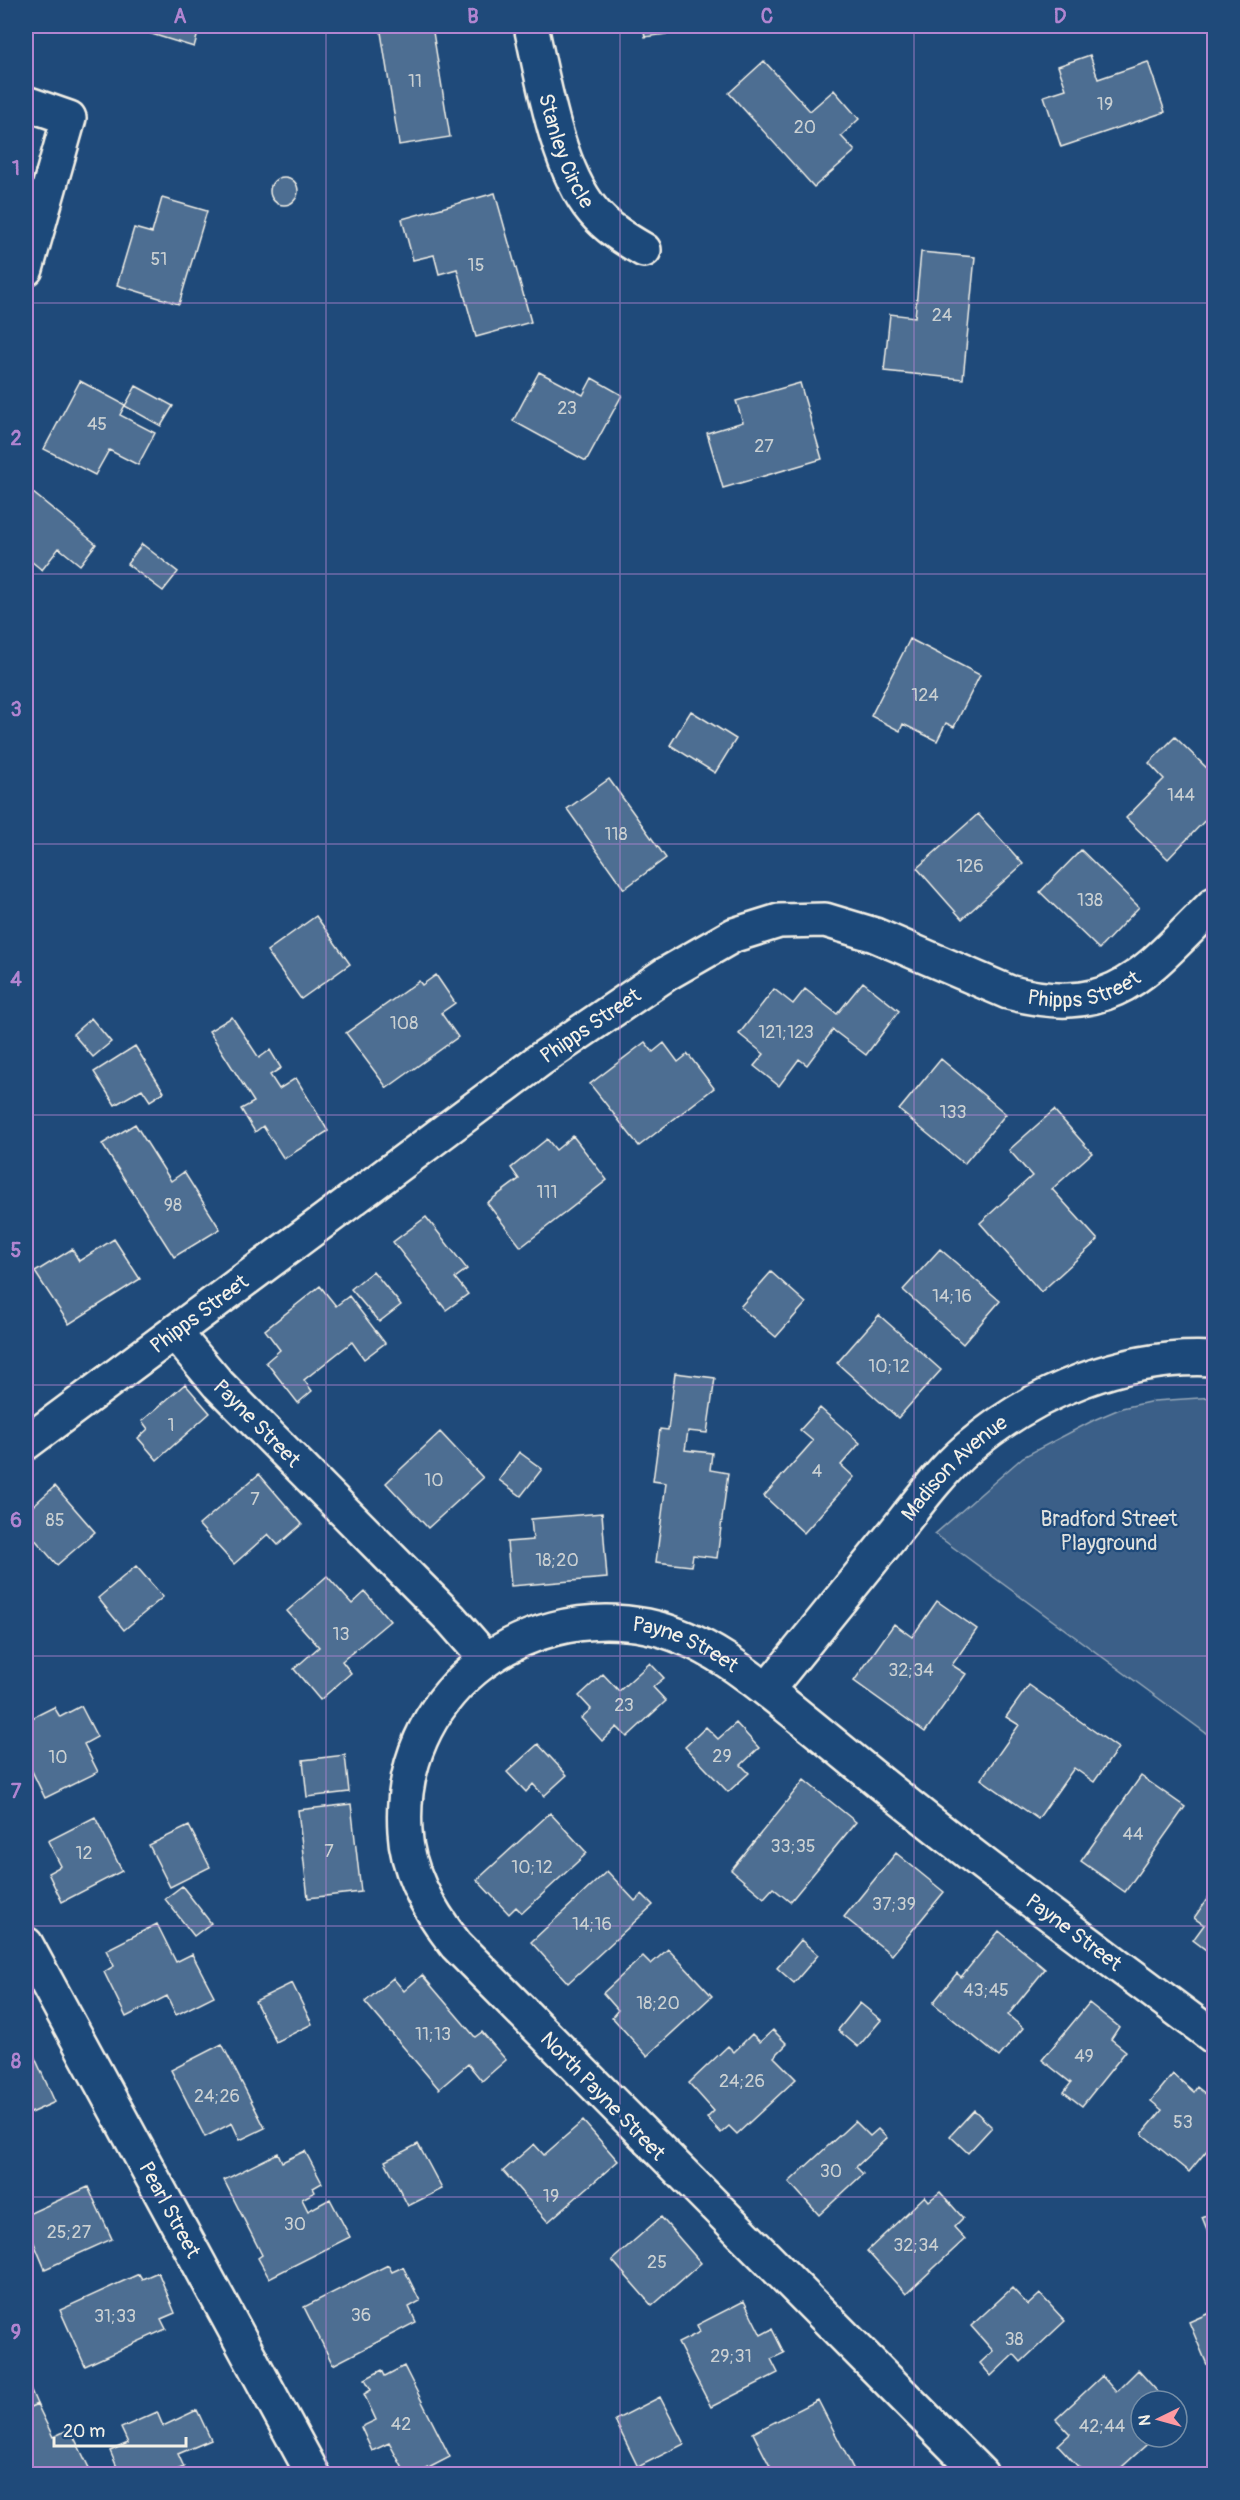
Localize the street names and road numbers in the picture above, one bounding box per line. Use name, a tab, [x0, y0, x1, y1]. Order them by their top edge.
street label: Stanley Circle	[532, 91, 600, 215]
street label: Phipps Street	[1025, 964, 1146, 1014]
street label: Phipps Street	[535, 982, 647, 1070]
street label: Phipps Street	[145, 1268, 255, 1360]
street label: Payne Street	[207, 1374, 306, 1474]
street label: Madison Avenue	[895, 1409, 1013, 1527]
street label: Payne Street	[631, 1611, 744, 1679]
street label: Payne Street	[1020, 1888, 1127, 1978]
street label: North Payne Street	[534, 2026, 671, 2167]
street label: Pearl Street	[132, 2157, 207, 2263]

